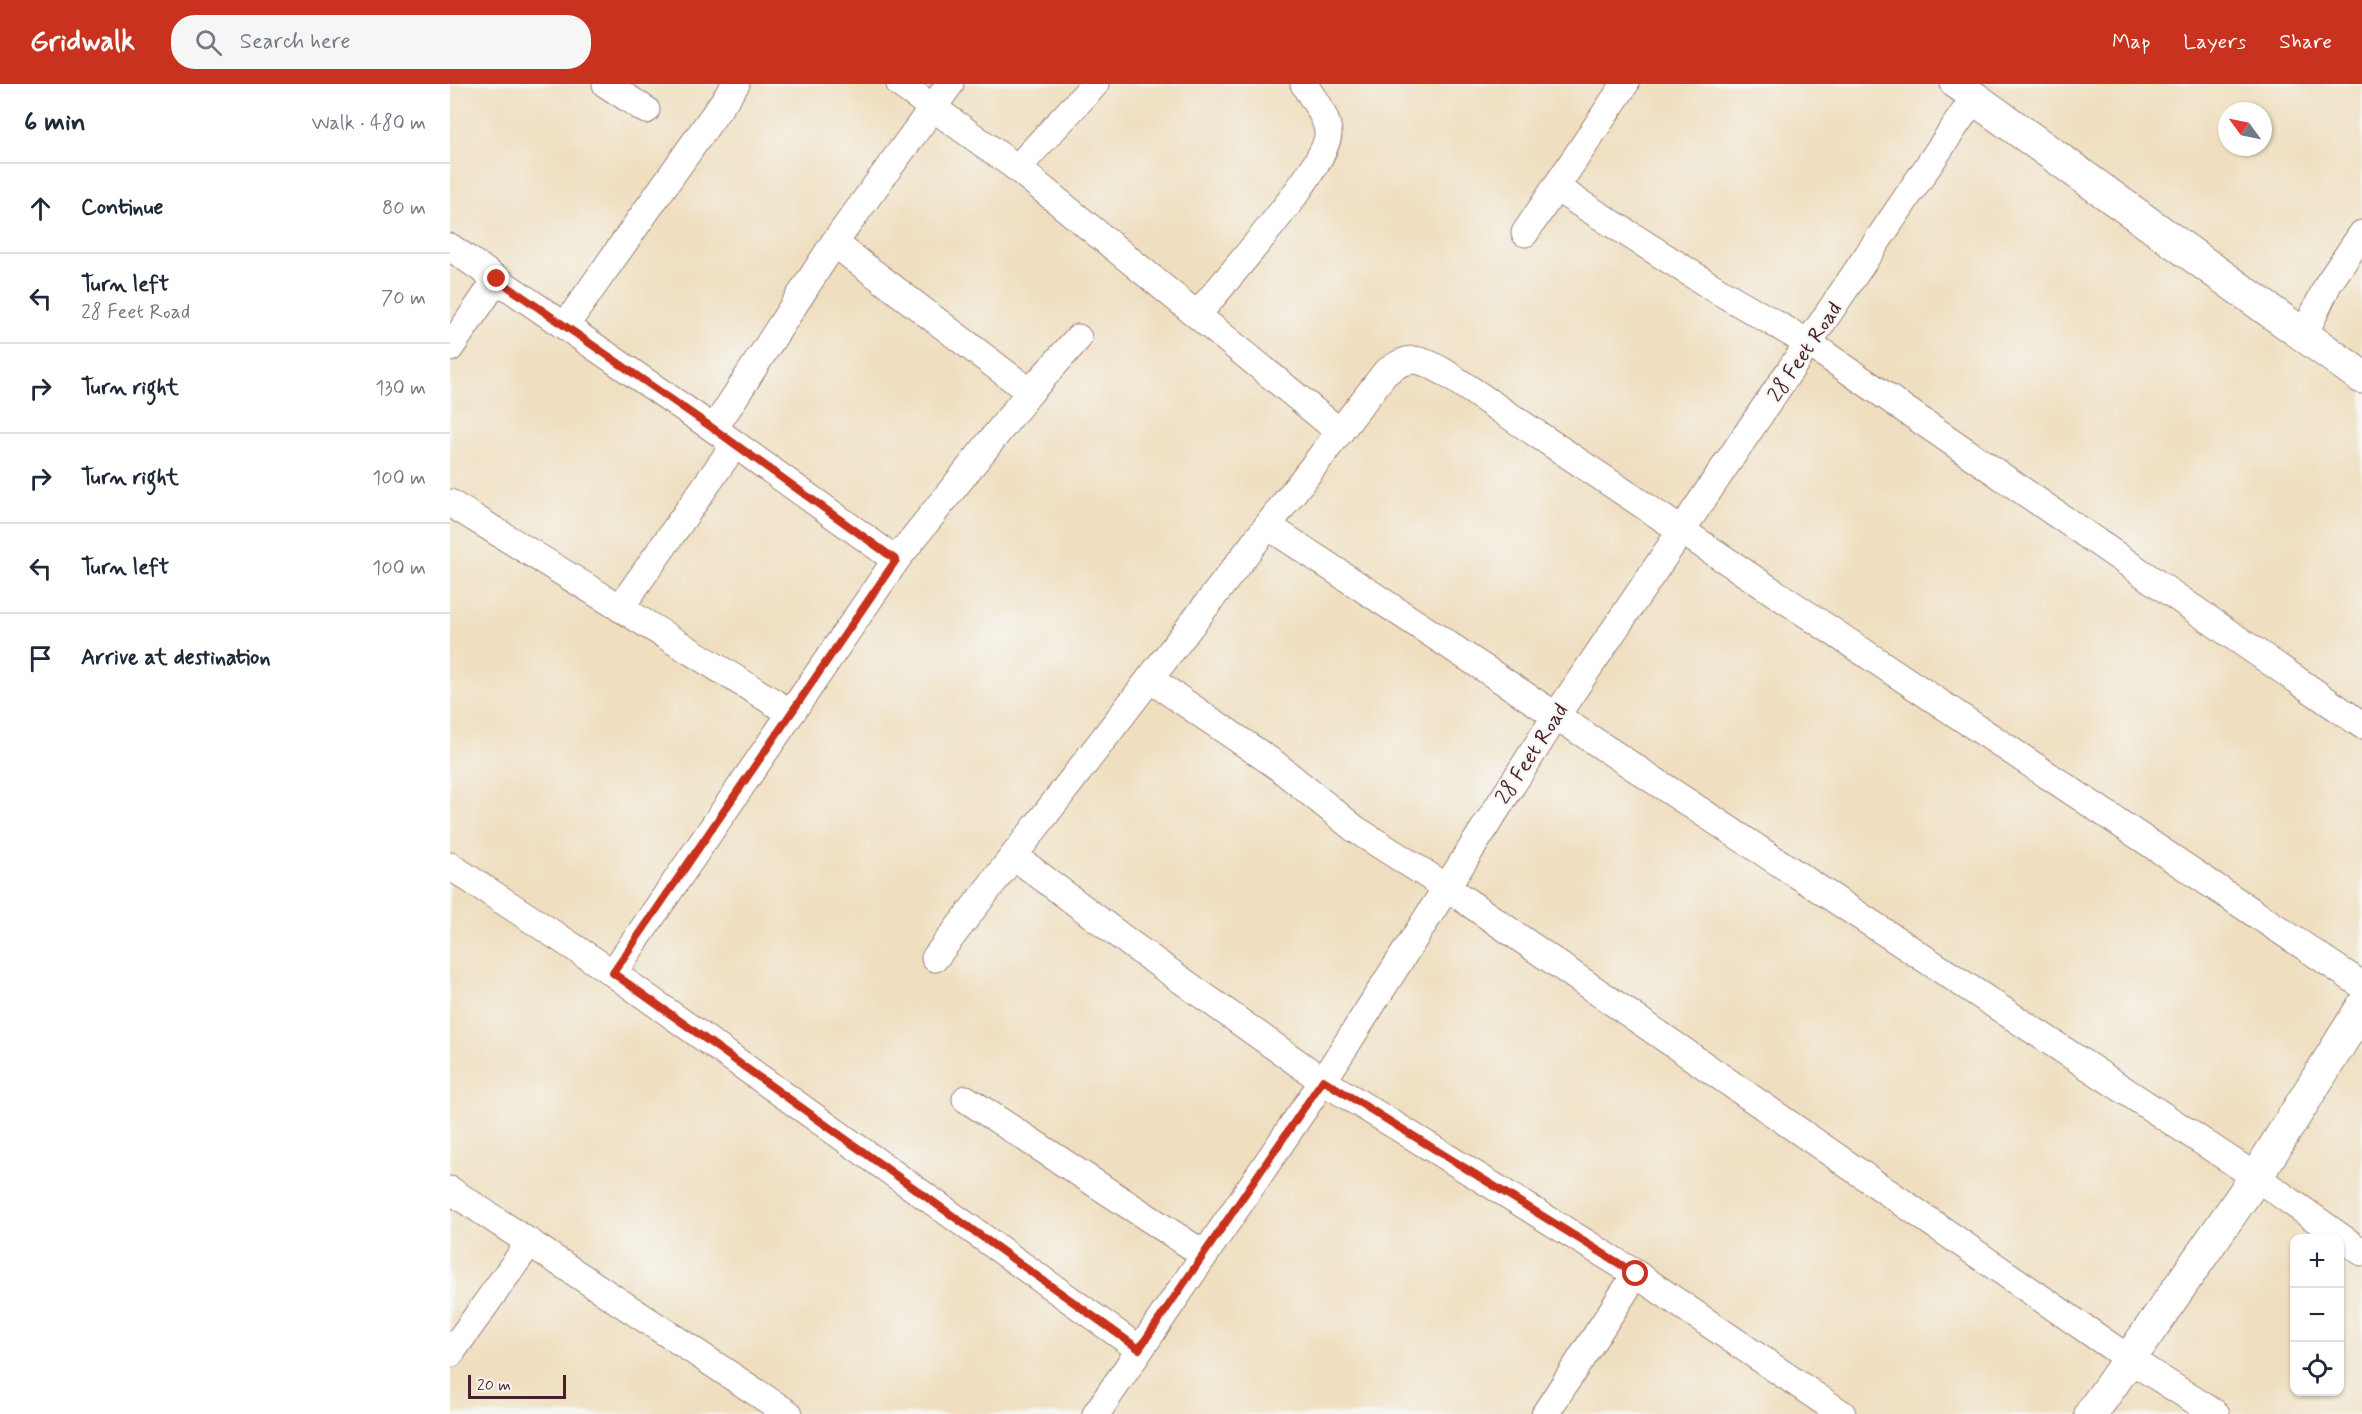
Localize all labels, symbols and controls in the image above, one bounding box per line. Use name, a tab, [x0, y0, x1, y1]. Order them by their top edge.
search box	[171, 15, 591, 69]
text: Gridwalk	[30, 24, 135, 61]
icon: search	[192, 26, 225, 59]
text: Search here	[240, 28, 351, 56]
text: Map	[2112, 28, 2150, 56]
text: Layers	[2183, 28, 2246, 56]
text: Share	[2279, 28, 2332, 56]
north arrow	[2218, 102, 2272, 156]
text: 6 min	[24, 106, 86, 140]
text: Walk · 480 m	[311, 110, 426, 137]
icon: ahead	[24, 192, 57, 225]
text: Continue	[81, 194, 163, 222]
text: 80 m	[382, 195, 426, 222]
route end	[483, 265, 509, 291]
text: Turn left	[81, 271, 169, 299]
icon: left	[24, 282, 57, 315]
text: 70 m	[381, 285, 426, 312]
street label: 28 Feet Road	[1761, 297, 1849, 407]
text: 28 Feet Road	[81, 299, 190, 326]
icon: right	[24, 372, 57, 405]
text: Turn right	[81, 374, 179, 402]
text: 130 m	[375, 375, 426, 402]
icon: right	[24, 462, 57, 495]
text: Turn right	[81, 464, 179, 492]
text: 100 m	[372, 465, 426, 492]
icon: left	[24, 552, 57, 585]
text: Turn left	[81, 554, 169, 582]
text: 100 m	[372, 555, 426, 582]
icon: arrive	[24, 642, 57, 675]
text: Arrive at destination	[81, 644, 271, 672]
street label: 28 Feet Road	[1489, 698, 1575, 810]
map controls	[2290, 1234, 2344, 1396]
button: +	[2290, 1234, 2344, 1288]
route start	[1622, 1260, 1648, 1286]
button: −	[2290, 1288, 2344, 1342]
button: locate	[2290, 1342, 2344, 1396]
scale bar	[468, 1372, 566, 1400]
text: 20 m	[477, 1375, 511, 1396]

